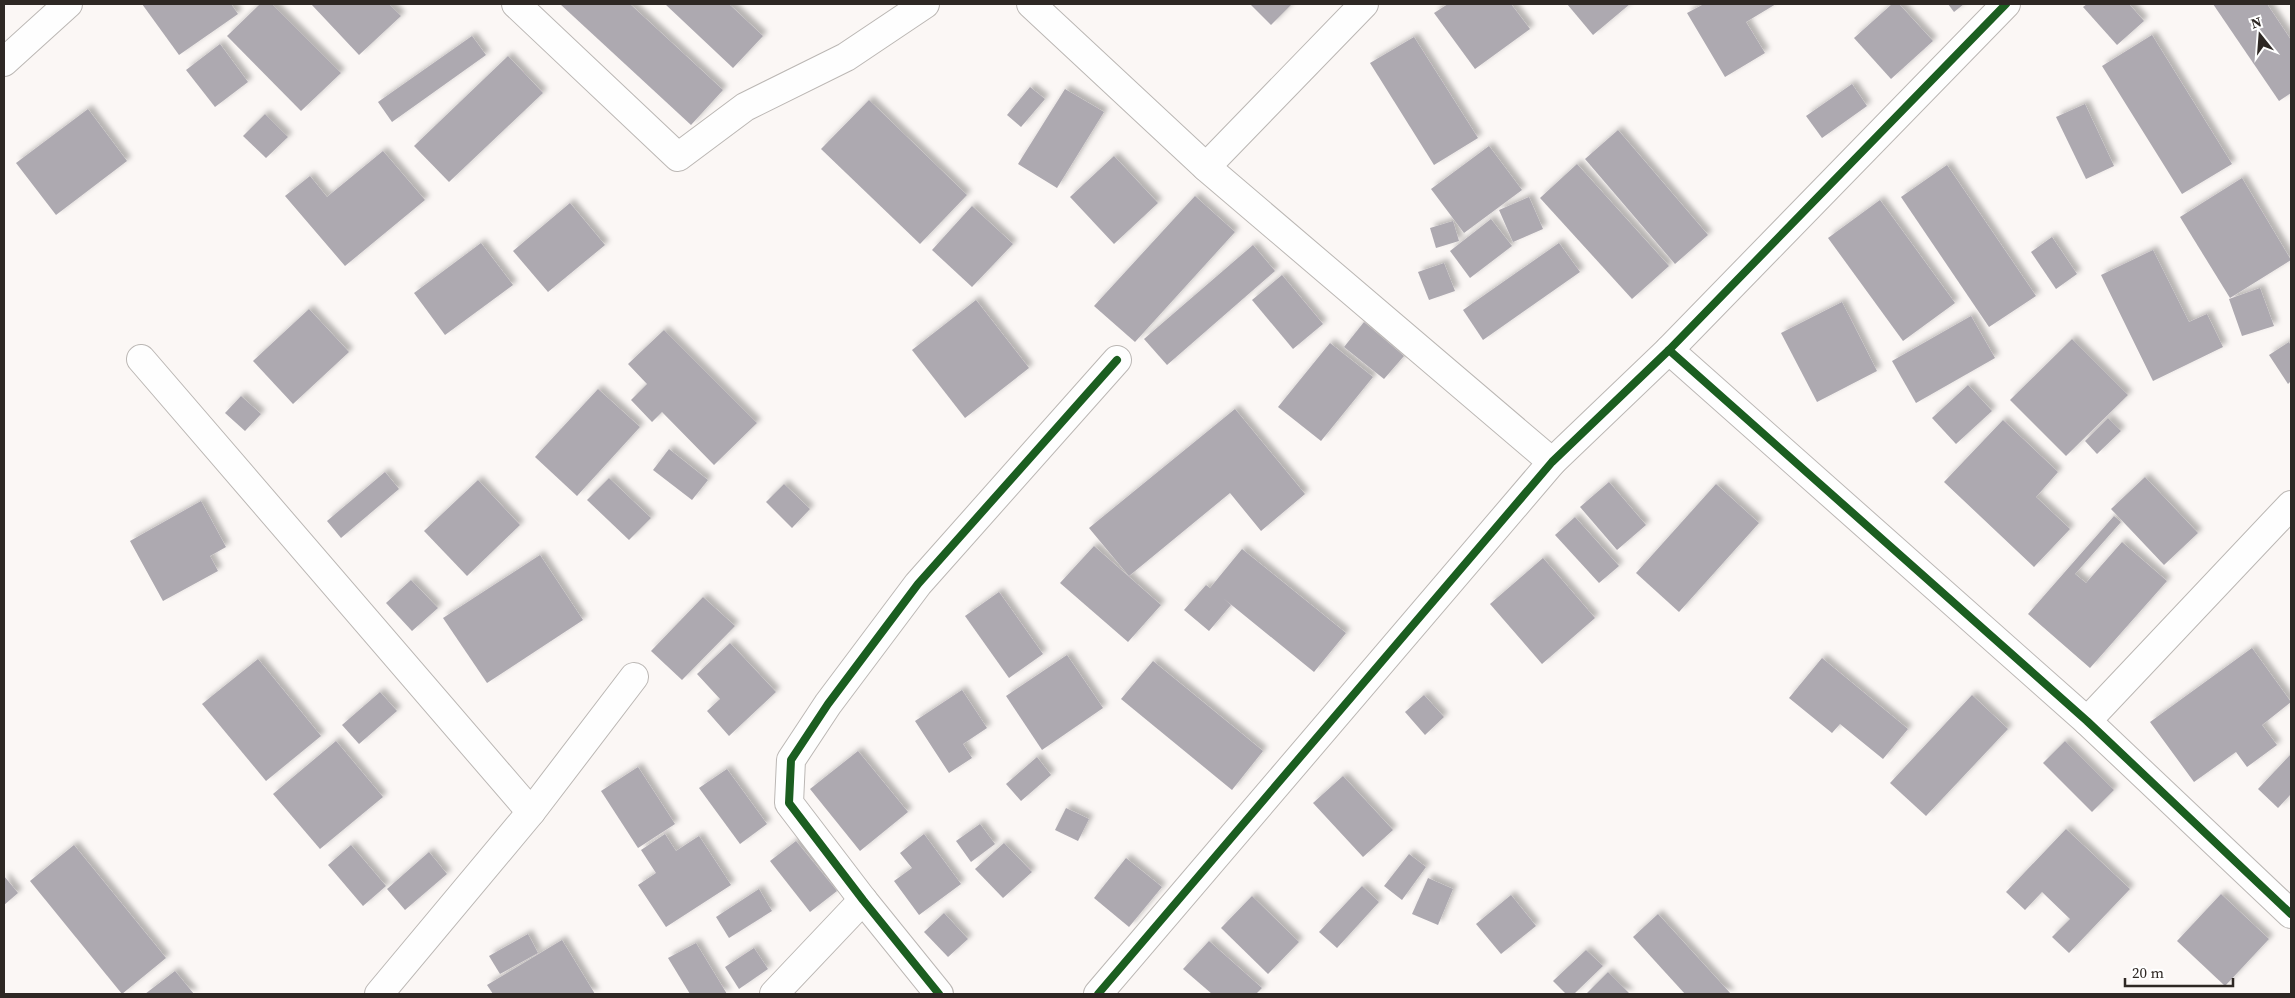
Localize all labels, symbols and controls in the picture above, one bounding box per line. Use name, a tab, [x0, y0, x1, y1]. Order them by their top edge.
north arrow	[2235, 10, 2285, 60]
text: N	[2248, 12, 2264, 34]
scale bar	[2125, 956, 2232, 988]
text: 20 m	[2132, 962, 2164, 983]

